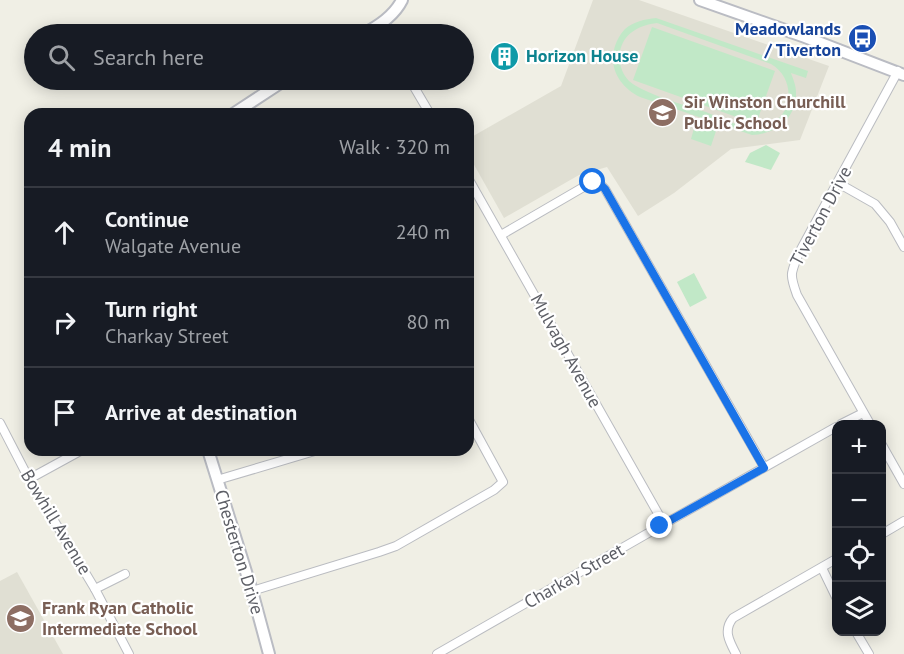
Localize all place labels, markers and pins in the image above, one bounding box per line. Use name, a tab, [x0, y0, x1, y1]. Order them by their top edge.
place label: Meadowlands / Tiverton	[735, 17, 841, 61]
bus stop icon: Meadowlands / Tiverton	[846, 23, 878, 55]
building icon: Horizon House	[489, 40, 521, 72]
place label: Horizon House	[526, 44, 638, 67]
place label: Sir Winston Churchill Public School	[684, 90, 846, 134]
school or university icon: Sir Winston Churchill Public School	[647, 96, 679, 128]
place label: Frank Ryan Catholic Intermediate School	[42, 596, 198, 640]
school or university icon: Frank Ryan Catholic Intermediate School	[5, 602, 37, 634]

